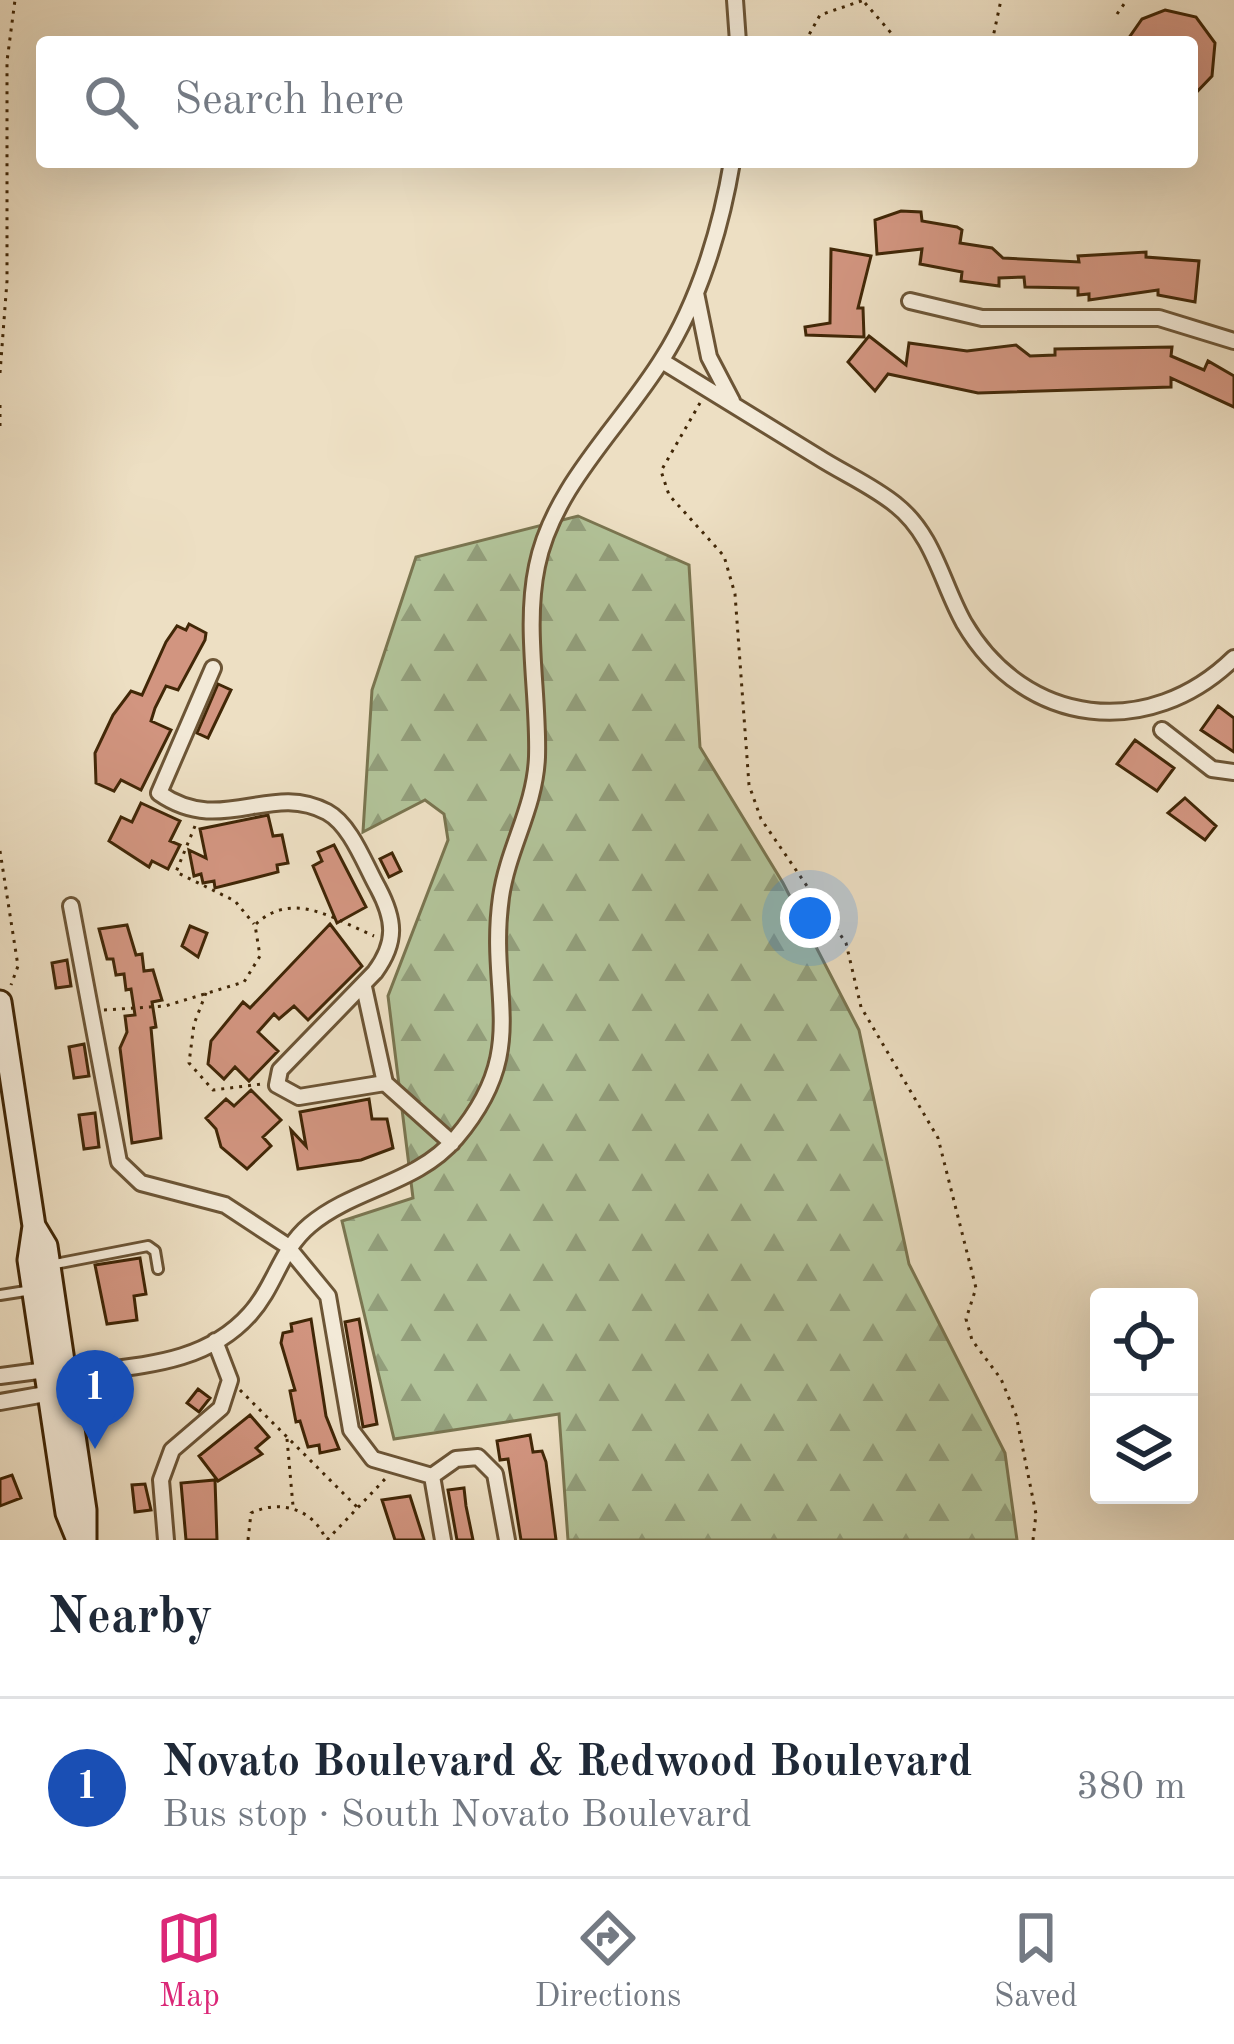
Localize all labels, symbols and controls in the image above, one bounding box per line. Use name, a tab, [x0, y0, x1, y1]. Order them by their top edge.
search box	[36, 36, 1198, 168]
icon: search	[78, 69, 144, 135]
text: Search here	[174, 79, 404, 124]
your location	[780, 888, 840, 948]
map controls	[1090, 1288, 1198, 1504]
button: locate	[1090, 1288, 1198, 1396]
pin: 1	[56, 1350, 134, 1449]
button: layers	[1090, 1396, 1198, 1504]
text: Nearby	[48, 1593, 213, 1644]
text: Novato Boulevard & Redwood Boulevard	[162, 1741, 972, 1786]
text: 1	[76, 1768, 98, 1807]
text: 380 m	[1076, 1768, 1186, 1807]
text: Bus stop · South Novato Boulevard	[162, 1796, 752, 1835]
tab: Map	[156, 1905, 222, 2018]
tab: Directions	[535, 1905, 681, 2018]
tab: Saved	[994, 1905, 1078, 2018]

